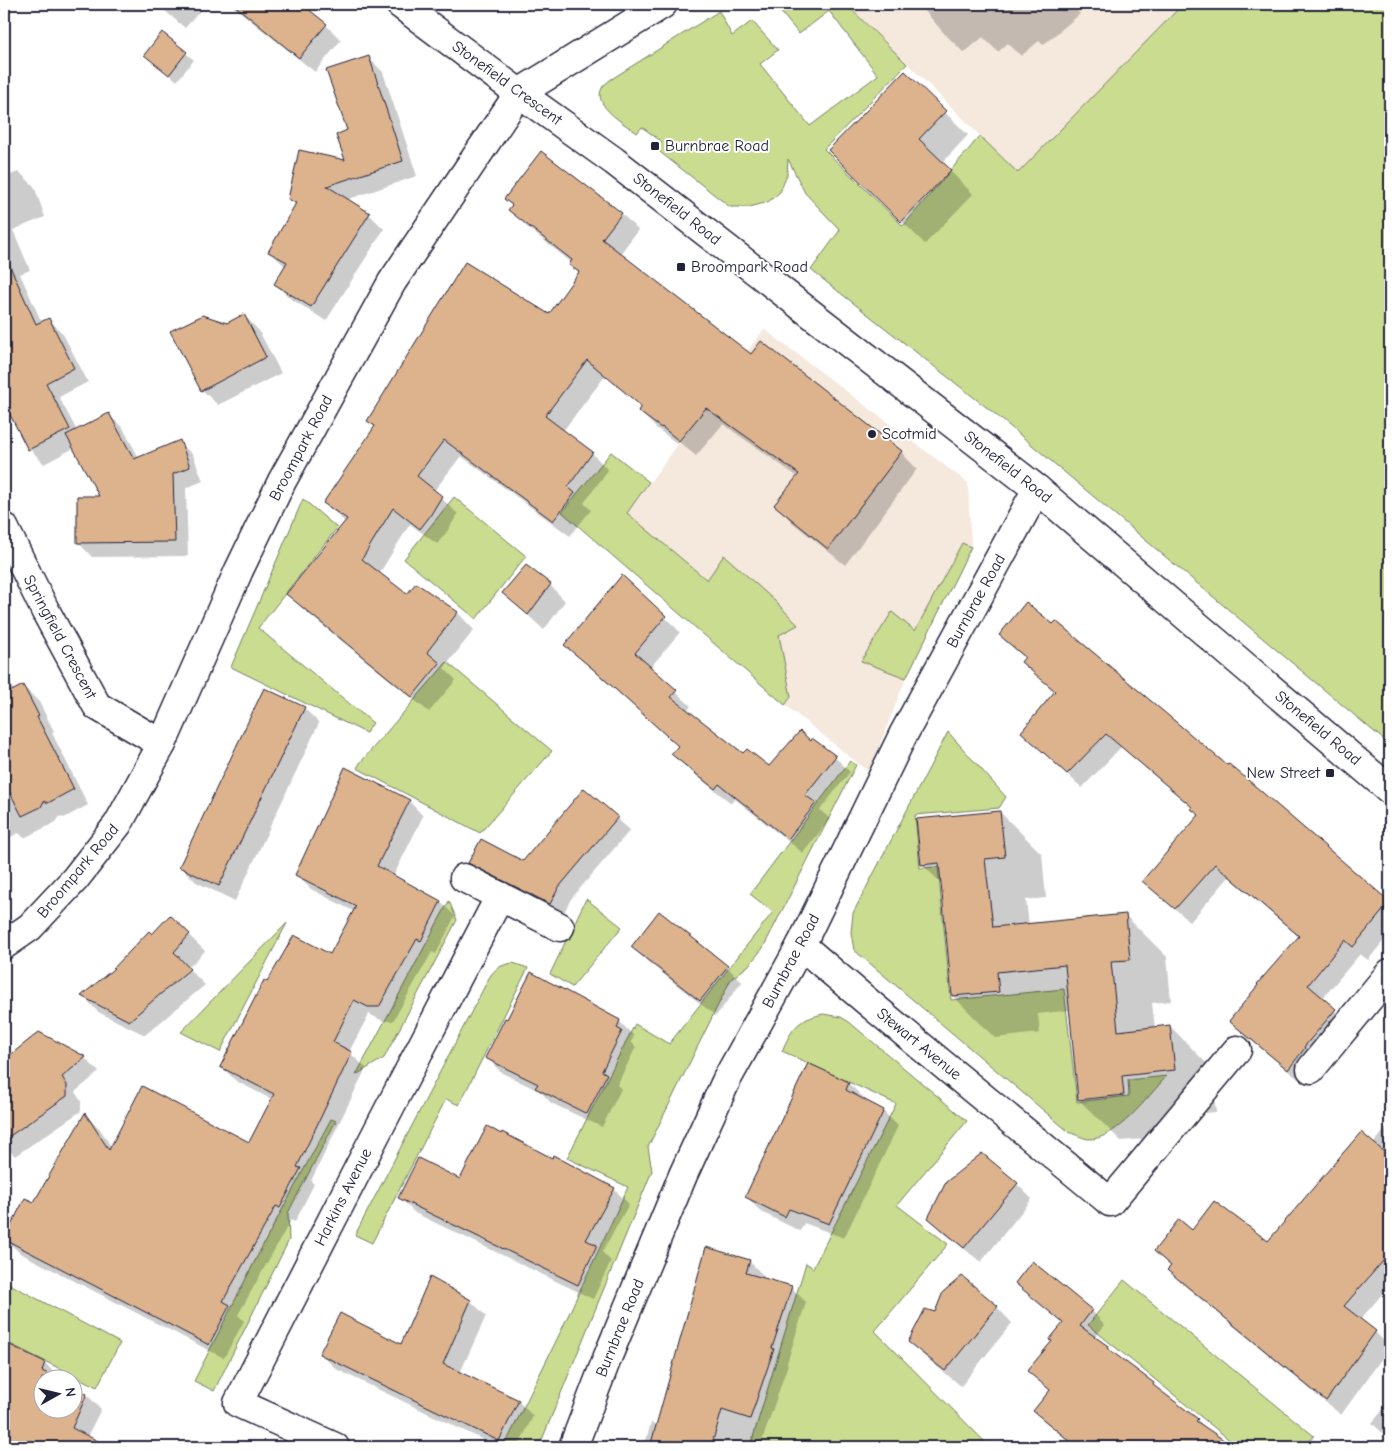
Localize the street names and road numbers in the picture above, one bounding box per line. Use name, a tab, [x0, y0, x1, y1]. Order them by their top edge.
street label: Stonefield Crescent	[449, 37, 566, 129]
street label: Stonefield Road	[630, 169, 724, 249]
street label: Broompark Road	[266, 392, 336, 504]
street label: Stonefield Road	[961, 427, 1055, 507]
street label: Burnbrae Road	[943, 551, 1009, 651]
street label: Springfield Crescent	[20, 572, 100, 702]
street label: Stonefield Road	[1272, 687, 1364, 769]
street label: Broompark Road	[34, 820, 122, 922]
street label: Burnbrae Road	[759, 911, 823, 1011]
street label: Stewart Avenue	[873, 1004, 965, 1084]
street label: Harkins Avenue	[311, 1145, 375, 1249]
street label: Burnbrae Road	[592, 1276, 648, 1380]

